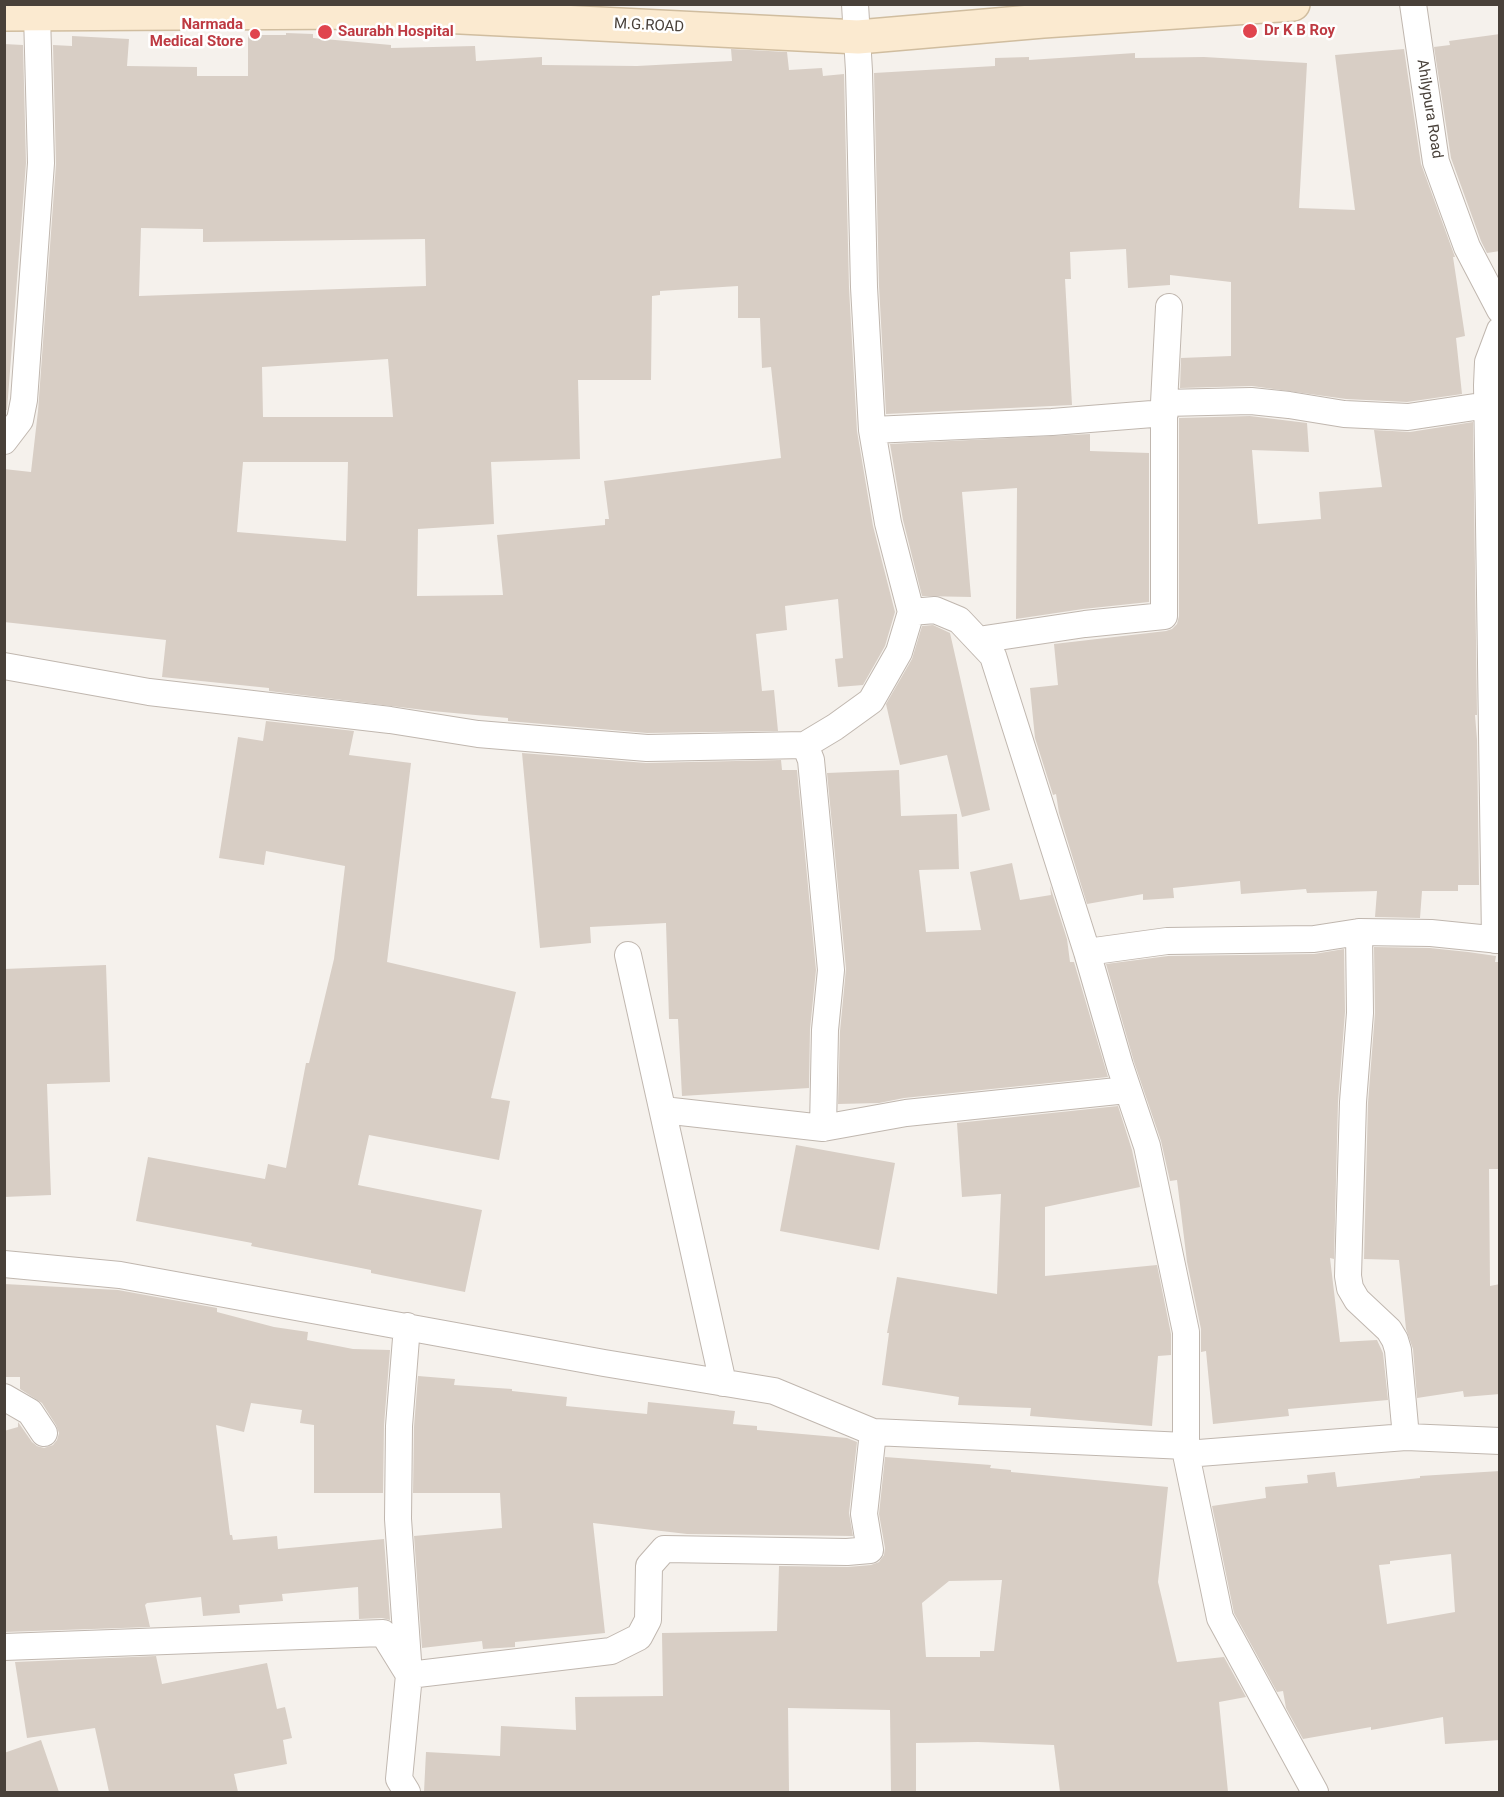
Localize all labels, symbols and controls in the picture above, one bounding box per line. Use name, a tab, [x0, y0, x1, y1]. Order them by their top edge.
street label: M.G.ROAD	[613, 15, 685, 37]
place label: Narmada Medical Store	[150, 16, 243, 51]
marker: Dr K B Roy	[1241, 22, 1259, 40]
place label: Dr K B Roy	[1264, 22, 1335, 40]
marker: Saurabh Hospital	[316, 23, 334, 41]
place label: Saurabh Hospital	[338, 23, 454, 41]
marker: Narmada Medical Store	[248, 27, 262, 41]
street label: Ahilypura Road	[1412, 58, 1446, 160]

